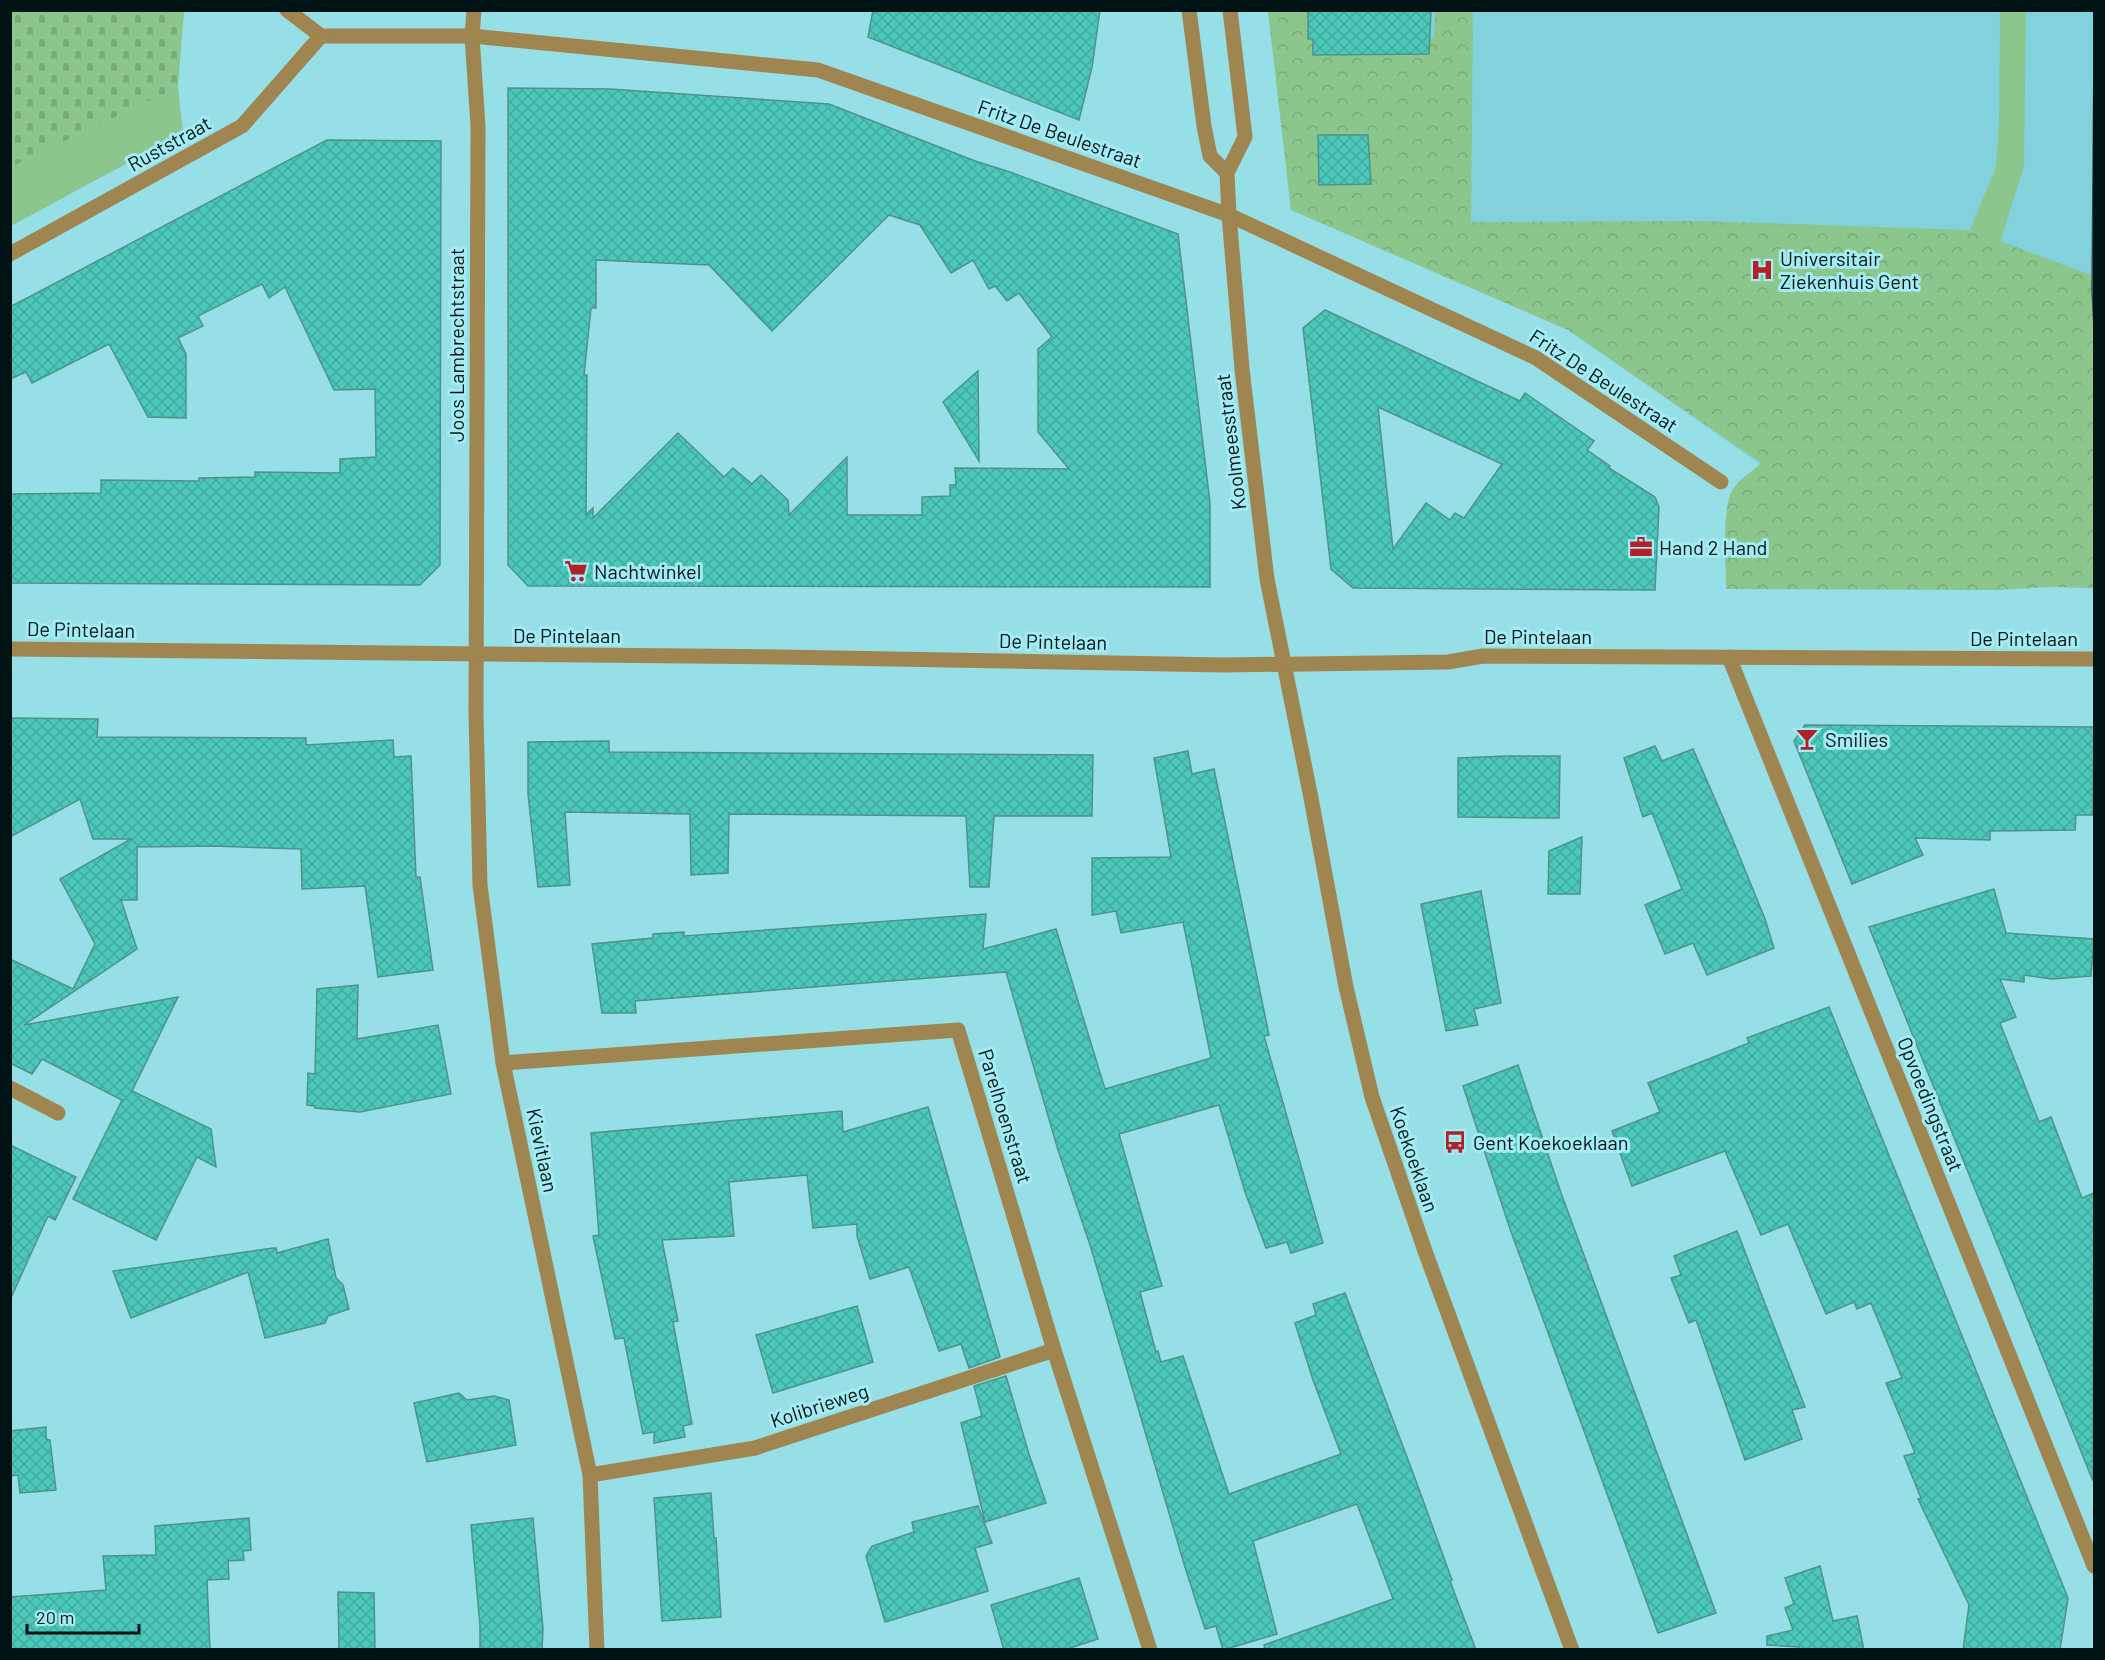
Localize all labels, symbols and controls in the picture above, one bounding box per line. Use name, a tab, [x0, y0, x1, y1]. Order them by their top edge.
street label: Fritz De Beulestraat	[975, 94, 1145, 172]
street label: Ruststraat	[123, 110, 215, 176]
place label: Universitair Ziekenhuis Gent	[1780, 246, 1919, 293]
street label: Joos Lambrechtstraat	[444, 248, 468, 442]
hospital icon: Universitair Ziekenhuis Gent	[1749, 257, 1775, 283]
street label: Fritz De Beulestraat	[1526, 323, 1682, 437]
street label: Koolmeesstraat	[1210, 373, 1250, 511]
office icon: Hand 2 Hand	[1628, 534, 1654, 560]
place label: Hand 2 Hand	[1659, 535, 1767, 559]
supermarket icon: Nachtwinkel	[563, 558, 589, 584]
place label: Nachtwinkel	[594, 559, 701, 583]
street label: De Pintelaan	[27, 616, 135, 642]
street label: De Pintelaan	[513, 623, 621, 647]
street label: De Pintelaan	[1484, 624, 1592, 648]
street label: De Pintelaan	[1970, 626, 2078, 650]
street label: De Pintelaan	[999, 628, 1107, 654]
bar icon: Smilies	[1794, 726, 1820, 752]
place label: Smilies	[1825, 727, 1888, 751]
street label: Opvoedingstraat	[1893, 1033, 1969, 1175]
street label: Parelhoenstraat	[974, 1046, 1038, 1186]
street label: Koekoeklaan	[1386, 1103, 1444, 1215]
street label: Kievitlaan	[522, 1106, 564, 1194]
bus stop icon: Gent Koekoeklaan	[1442, 1129, 1468, 1155]
place label: Gent Koekoeklaan	[1473, 1130, 1628, 1154]
street label: Kolibrieweg	[767, 1378, 871, 1432]
scale bar	[27, 1597, 140, 1635]
text: 20 m	[36, 1606, 74, 1628]

